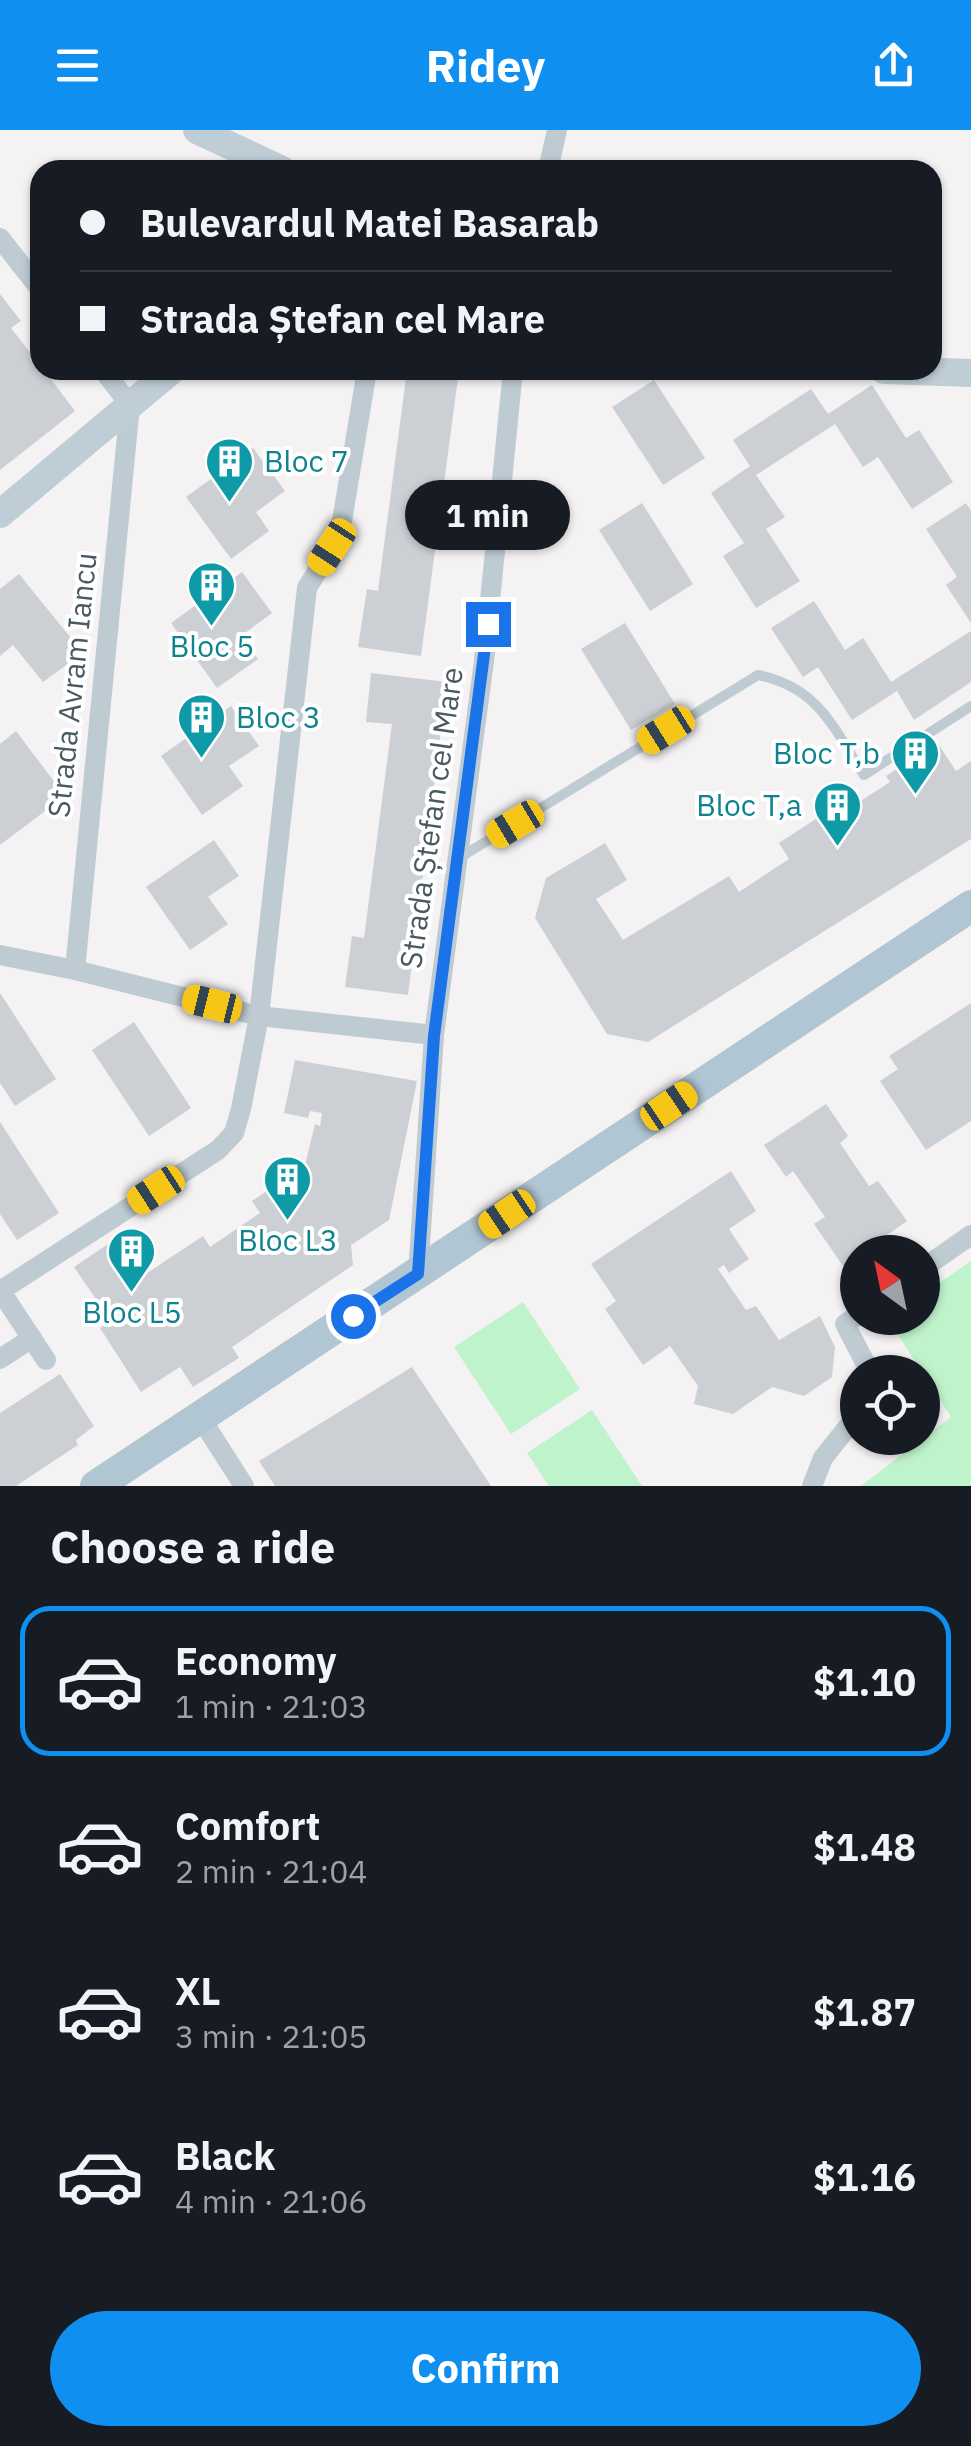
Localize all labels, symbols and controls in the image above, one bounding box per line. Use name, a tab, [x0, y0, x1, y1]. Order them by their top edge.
text: Ridey	[426, 36, 545, 94]
icon: menu	[50, 38, 105, 93]
icon: share	[866, 38, 921, 93]
text: Bulevardul Matei Basarab	[140, 198, 599, 247]
text: Strada Ștefan cel Mare	[140, 294, 545, 343]
building icon: Bloc 7	[203, 436, 255, 504]
place label: Bloc 7	[264, 441, 349, 480]
callout: 1 min	[406, 479, 570, 549]
text: 1 min	[446, 494, 529, 536]
car	[303, 514, 361, 580]
street label: Strada Avram Iancu	[38, 550, 105, 819]
building icon: Bloc 5	[186, 560, 238, 628]
route end	[466, 602, 511, 647]
place label: Bloc 5	[170, 626, 254, 665]
street label: Strada Ștefan cel Mare	[390, 665, 471, 971]
building icon: Bloc 3	[175, 692, 227, 760]
place label: Bloc 3	[236, 697, 321, 736]
car	[633, 701, 699, 759]
building icon: Bloc T,b	[889, 728, 941, 796]
place label: Bloc T,b	[773, 733, 880, 772]
building icon: Bloc T,a	[811, 780, 863, 848]
place label: Bloc T,a	[696, 785, 802, 824]
car	[482, 796, 548, 852]
car	[179, 982, 245, 1026]
car	[636, 1077, 702, 1135]
building icon: Bloc L3	[262, 1154, 314, 1222]
car	[123, 1161, 189, 1219]
car	[474, 1185, 540, 1243]
place label: Bloc L3	[238, 1220, 338, 1259]
building icon: Bloc L5	[106, 1226, 158, 1294]
north arrow	[840, 1235, 940, 1335]
map controls	[840, 1235, 940, 1455]
place label: Bloc L5	[82, 1292, 182, 1331]
route start	[331, 1294, 376, 1339]
button: locate	[840, 1355, 940, 1455]
text: Choose a ride	[50, 1517, 335, 1575]
icon: car	[55, 1636, 145, 1726]
text: Economy	[175, 1636, 337, 1685]
text: $1.10	[813, 1657, 916, 1706]
text: 1 min · 21:03	[175, 1685, 368, 1727]
icon: car	[55, 1801, 145, 1891]
text: Comfort	[175, 1801, 320, 1850]
text: $1.48	[813, 1822, 916, 1871]
text: 2 min · 21:04	[175, 1850, 368, 1892]
icon: car	[55, 1966, 145, 2056]
text: XL	[175, 1966, 221, 2015]
text: $1.87	[813, 1987, 916, 2036]
text: 3 min · 21:05	[175, 2015, 368, 2057]
icon: car	[55, 2131, 145, 2221]
text: Black	[175, 2131, 275, 2180]
text: $1.16	[813, 2152, 916, 2201]
text: 4 min · 21:06	[175, 2180, 368, 2222]
button: Confirm	[50, 2311, 921, 2426]

